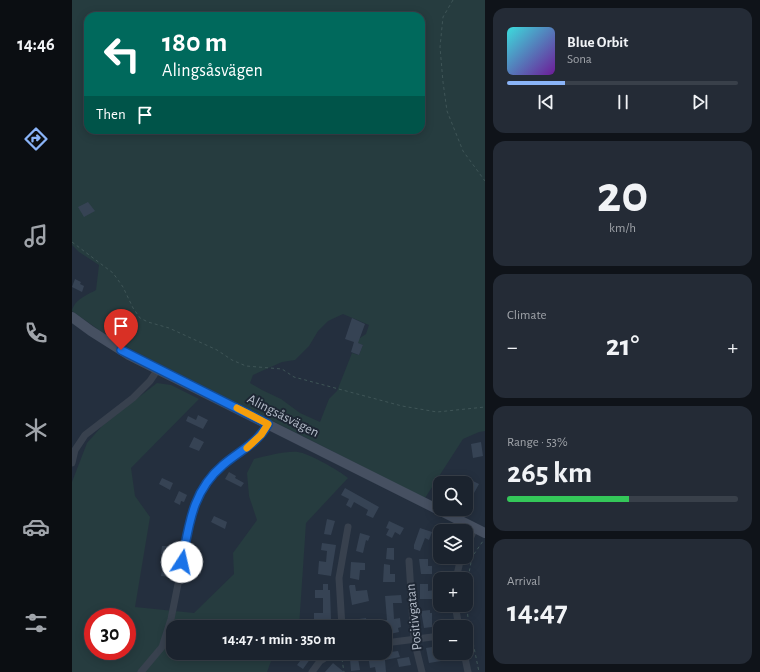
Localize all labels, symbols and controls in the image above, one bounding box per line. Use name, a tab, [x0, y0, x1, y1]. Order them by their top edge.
icon: left	[96, 28, 148, 80]
text: 180 m	[162, 29, 227, 57]
text: Blue Orbit	[567, 35, 628, 50]
text: 14:46	[17, 36, 55, 54]
text: Sona	[567, 53, 592, 66]
text: Alingsåsvägen	[162, 62, 263, 80]
icon: previous	[535, 91, 557, 113]
icon: pause	[612, 91, 634, 113]
icon: next	[689, 91, 711, 113]
icon: arrive	[134, 104, 156, 126]
text: Then	[96, 107, 126, 122]
icon: directions	[22, 125, 50, 153]
text: 20	[597, 169, 648, 221]
icon: music	[22, 222, 50, 250]
text: km/h	[609, 222, 636, 235]
pin	[104, 309, 138, 350]
text: Climate	[507, 309, 546, 322]
icon: arrive	[110, 315, 132, 337]
icon: phone	[22, 319, 50, 347]
text: 21°	[606, 331, 639, 361]
text: −	[507, 336, 518, 358]
text: +	[727, 336, 738, 358]
street label: Alingsåsvägen	[245, 392, 321, 440]
icon: climate	[22, 416, 50, 444]
text: Range · 53%	[507, 436, 568, 449]
text: 265 km	[507, 458, 592, 488]
map controls	[433, 476, 473, 660]
button: search	[433, 476, 473, 516]
icon: car	[22, 513, 50, 541]
button: layers	[433, 524, 473, 564]
position arrow	[161, 541, 203, 583]
button: +	[433, 572, 473, 612]
text: Arrival	[507, 575, 540, 588]
street label: Positivgatan	[404, 583, 424, 651]
text: 14:47	[507, 597, 568, 627]
speed limit sign: 30	[84, 608, 136, 660]
icon: filters	[22, 609, 50, 637]
button: −	[433, 620, 473, 660]
text: 14:47 · 1 min · 350 m	[222, 632, 336, 647]

